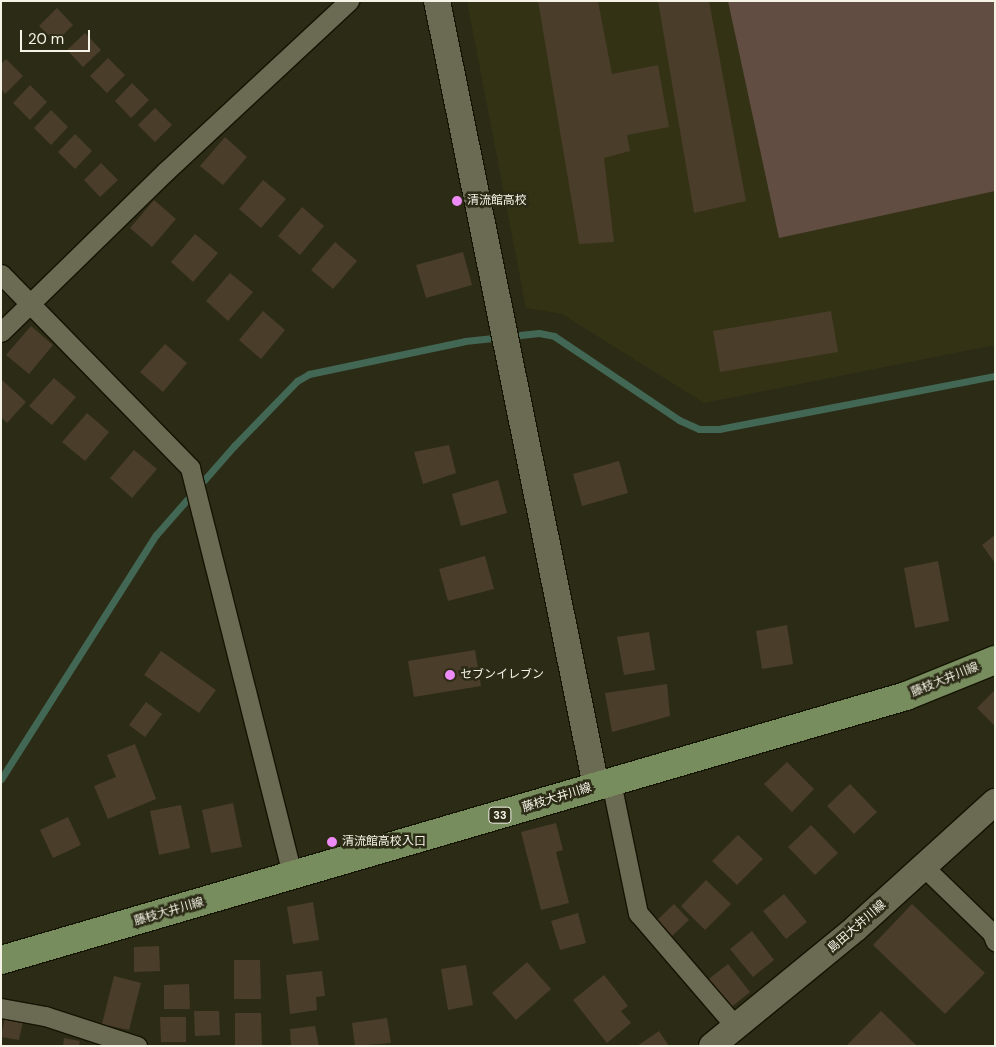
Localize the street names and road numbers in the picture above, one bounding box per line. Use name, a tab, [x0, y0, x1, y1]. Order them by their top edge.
street label: 藤枝大井川線	[909, 660, 981, 700]
street label: 藤枝大井川線	[520, 781, 594, 815]
road number: 33	[488, 806, 512, 824]
street label: 藤枝大井川線	[132, 895, 206, 929]
street label: 島田大井川線	[825, 898, 889, 956]

